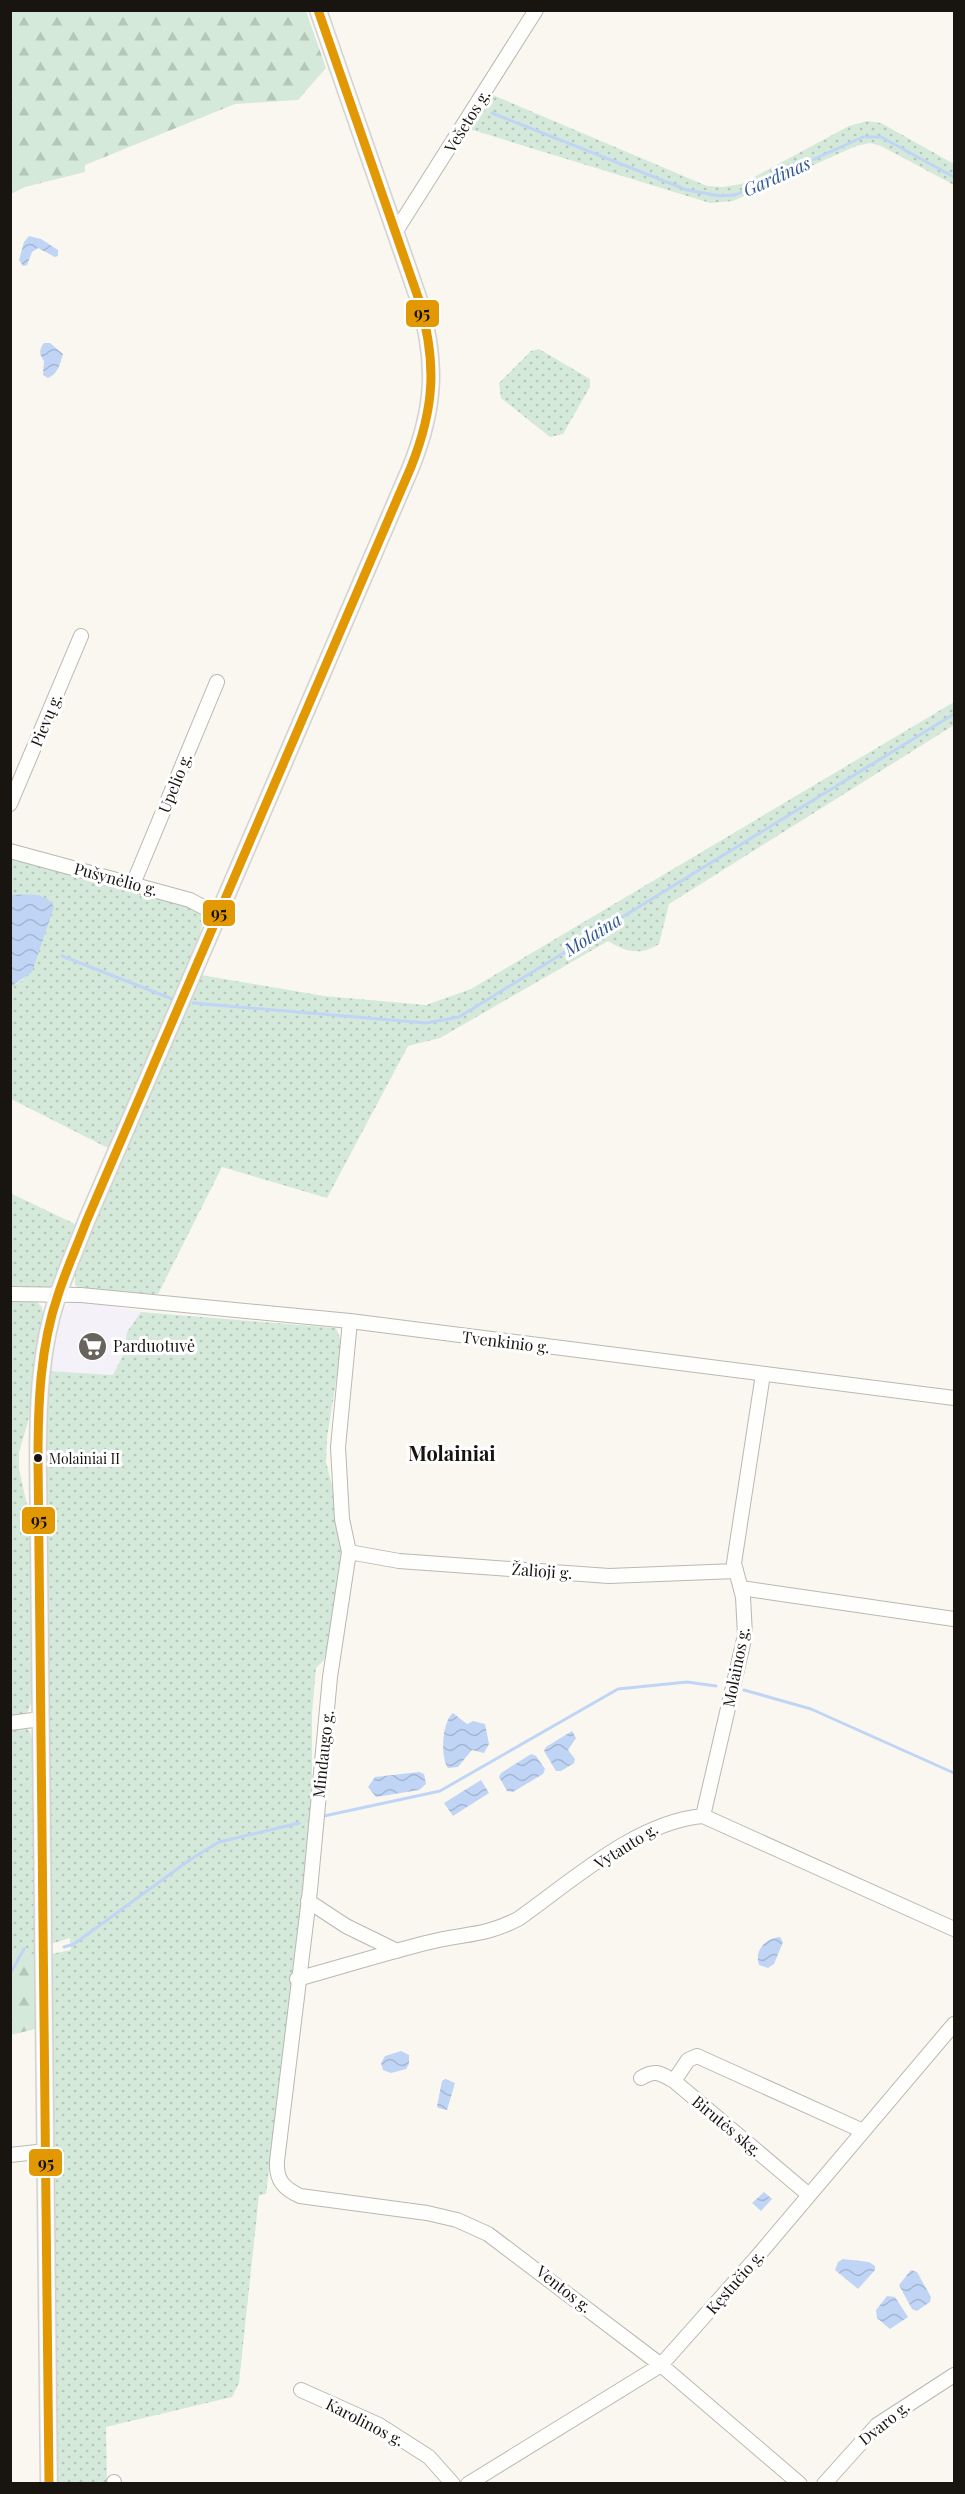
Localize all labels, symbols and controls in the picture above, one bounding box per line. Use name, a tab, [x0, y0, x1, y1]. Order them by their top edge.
street label: Vešetos g.	[438, 85, 494, 157]
water label: Gardinas	[739, 151, 814, 202]
line badge: 95	[405, 299, 440, 328]
text: 95	[414, 302, 430, 323]
street label: Pievų g.	[25, 690, 66, 750]
street label: Upelio g.	[153, 750, 196, 816]
street label: Pušynėlio g.	[72, 857, 160, 900]
line badge: 95	[202, 899, 236, 927]
text: 95	[211, 902, 227, 923]
water label: Molaina	[558, 907, 626, 962]
street label: Tvenkinio g.	[461, 1326, 551, 1357]
supermarket icon: Parduotuvė	[76, 1330, 108, 1362]
place label: Parduotuvė	[113, 1335, 195, 1356]
district label: Molainiai	[408, 1439, 496, 1466]
place label: Molainiai II	[49, 1449, 120, 1468]
marker: Molainiai II	[32, 1452, 44, 1464]
line badge: 95	[21, 1506, 56, 1535]
text: 95	[31, 1509, 47, 1530]
street label: Žalioji g.	[511, 1558, 573, 1583]
street label: Molainos g.	[717, 1625, 754, 1709]
street label: Mindaugo g.	[307, 1709, 338, 1799]
street label: Vytauto g.	[589, 1818, 661, 1874]
street label: Birutės skg.	[688, 2090, 766, 2161]
line badge: 95	[28, 2148, 63, 2177]
text: 95	[38, 2152, 54, 2173]
street label: Kęstučio g.	[701, 2245, 768, 2318]
street label: Ventos g.	[532, 2260, 596, 2317]
street label: Karolinos g.	[323, 2393, 408, 2450]
street label: Dvaro g.	[854, 2396, 913, 2449]

